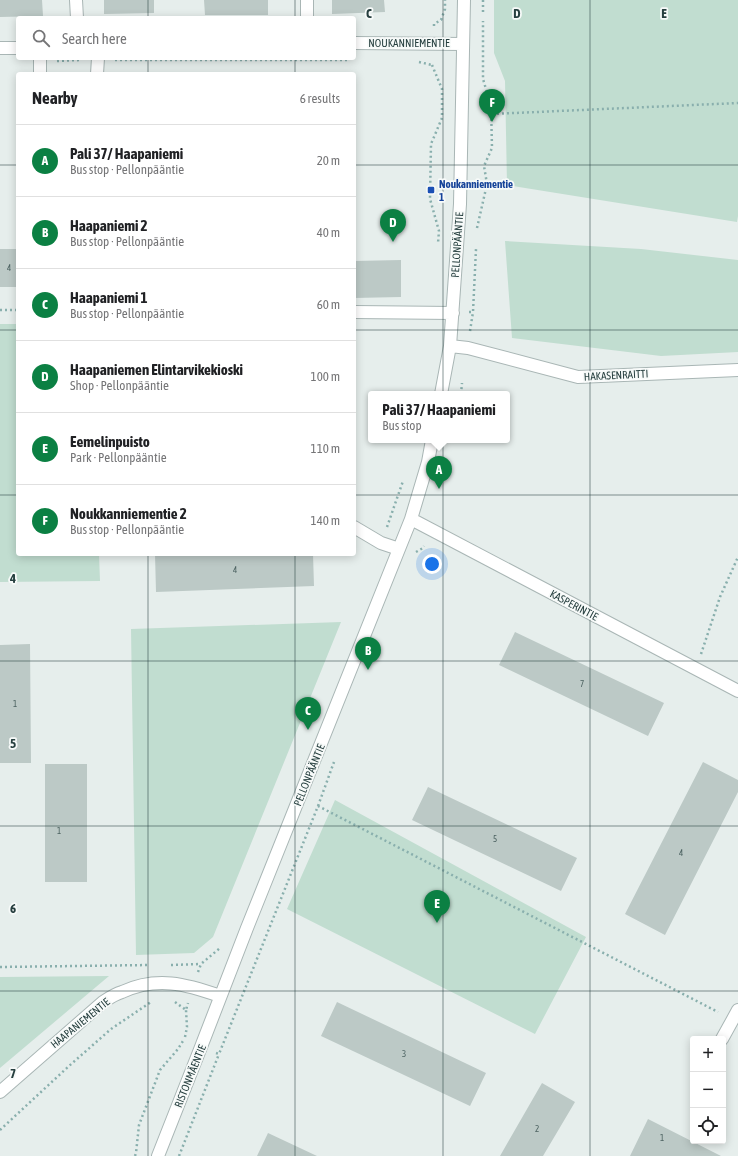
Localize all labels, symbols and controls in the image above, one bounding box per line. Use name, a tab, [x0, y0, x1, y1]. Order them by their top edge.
text: C	[366, 6, 372, 21]
text: D	[513, 6, 521, 21]
text: E	[661, 6, 667, 21]
search box	[16, 16, 356, 60]
icon: search	[30, 27, 52, 49]
text: Search here	[62, 30, 127, 47]
street label: NOUKANNIEMENTIE	[368, 37, 450, 49]
text: Nearby	[32, 88, 78, 108]
pin: F	[479, 89, 505, 122]
text: 6 results	[300, 91, 340, 106]
text: Pali 37/ Haapaniemi	[70, 145, 183, 162]
text: A	[42, 153, 48, 168]
text: 20 m	[317, 153, 340, 168]
text: Bus stop · Pellonpääntie	[70, 162, 184, 177]
place label: Noukanniementie 1	[439, 178, 513, 203]
marker: Noukanniementie 1	[426, 185, 436, 195]
pin: D	[380, 209, 406, 242]
street label: PELLONPÄÄNTIE	[449, 211, 465, 278]
text: Haapaniemi 2	[70, 217, 148, 234]
text: B	[42, 225, 48, 240]
text: 40 m	[317, 225, 340, 240]
text: Bus stop · Pellonpääntie	[70, 234, 184, 249]
house number: 4	[7, 263, 11, 273]
text: Haapaniemi 1	[70, 289, 148, 306]
text: C	[42, 297, 48, 312]
text: 60 m	[317, 297, 340, 312]
text: Bus stop · Pellonpääntie	[70, 306, 184, 321]
text: Haapaniemen Elintarvikekioski	[70, 361, 243, 378]
street label: HAKASENRAITTI	[583, 367, 649, 383]
text: D	[41, 369, 49, 384]
text: 100 m	[311, 369, 340, 384]
text: Shop · Pellonpääntie	[70, 378, 169, 393]
popup	[368, 391, 510, 443]
text: Pali 37/ Haapaniemi	[382, 401, 496, 418]
text: Bus stop	[382, 418, 422, 433]
text: Eemelinpuisto	[70, 433, 150, 450]
text: E	[42, 441, 48, 456]
text: 110 m	[311, 441, 340, 456]
text: Park · Pellonpääntie	[70, 450, 167, 465]
pin: A	[426, 456, 452, 489]
text: Noukkanniementie 2	[70, 505, 187, 522]
text: F	[42, 513, 48, 528]
text: 140 m	[311, 513, 340, 528]
text: Bus stop · Pellonpääntie	[70, 522, 184, 537]
your location	[422, 554, 442, 574]
house number: 4	[233, 565, 237, 575]
text: 4	[9, 571, 16, 586]
street label: KASPERINTIE	[548, 587, 600, 623]
pin: B	[355, 637, 381, 670]
house number: 7	[580, 679, 584, 689]
pin: C	[295, 697, 321, 730]
house number: 1	[13, 699, 17, 709]
text: 5	[10, 736, 16, 751]
street label: PELLONPÄÄNTIE	[291, 742, 327, 808]
house number: 1	[57, 826, 61, 836]
house number: 5	[493, 834, 497, 844]
house number: 4	[679, 848, 683, 858]
pin: E	[424, 890, 450, 923]
text: 6	[10, 901, 16, 916]
street label: HAAPANIEMENTIE	[48, 995, 112, 1050]
map controls	[690, 1036, 726, 1144]
button: +	[690, 1036, 726, 1072]
street label: RISTONMÄENTIE	[172, 1043, 208, 1109]
house number: 3	[402, 1049, 406, 1059]
text: 7	[10, 1066, 16, 1081]
button: −	[690, 1072, 726, 1108]
button: locate	[690, 1108, 726, 1144]
house number: 2	[535, 1124, 539, 1134]
house number: 1	[660, 1133, 664, 1143]

